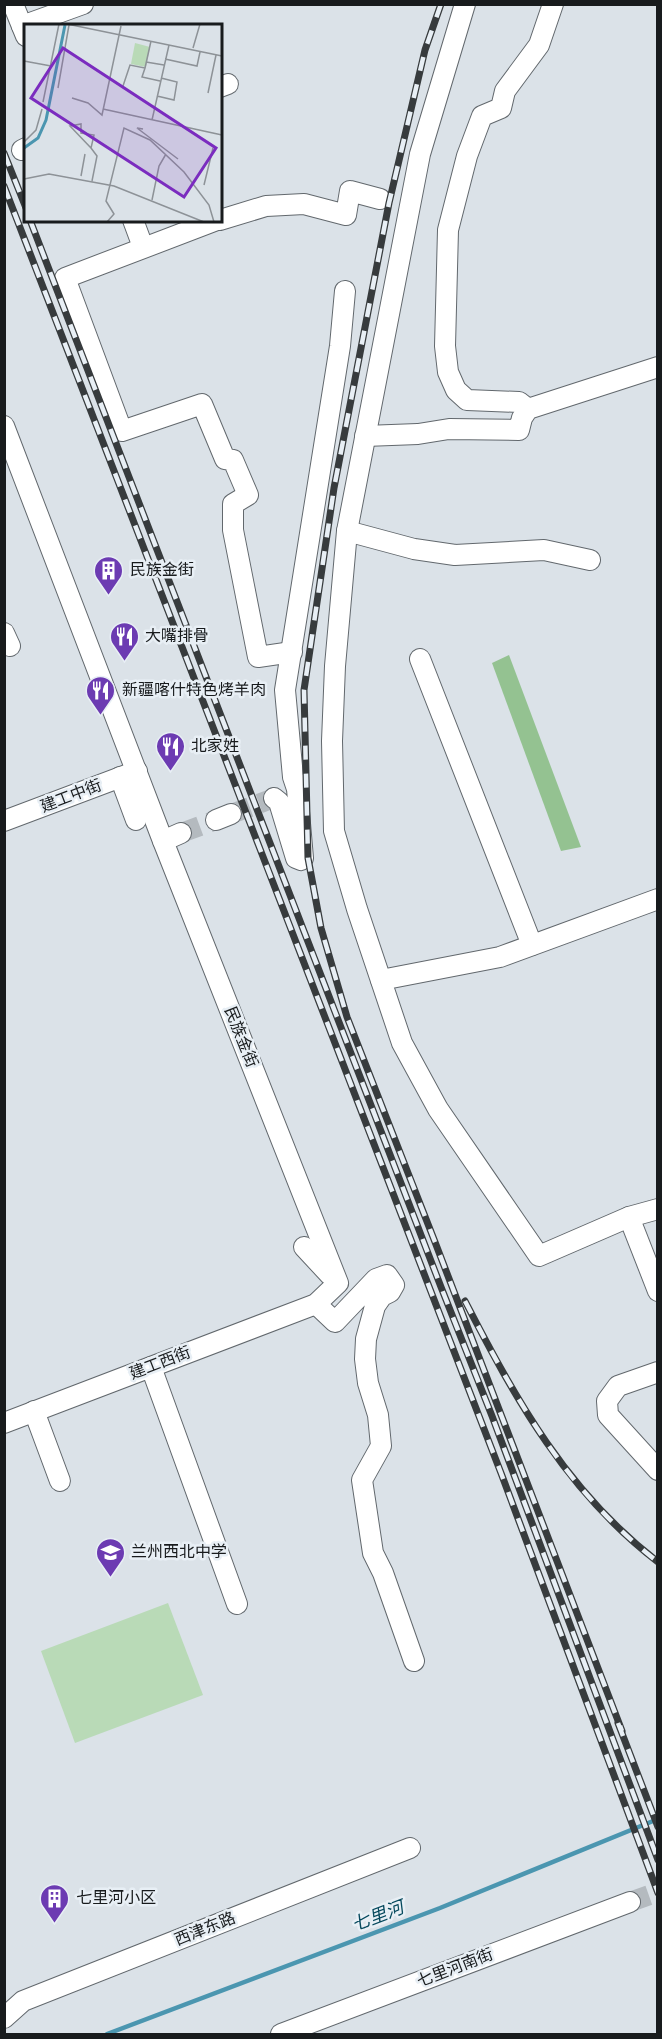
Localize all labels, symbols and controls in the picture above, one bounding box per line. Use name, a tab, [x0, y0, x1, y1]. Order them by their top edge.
inset map	[24, 24, 222, 222]
building icon: 民族金街	[93, 554, 125, 596]
place label: 民族金街	[130, 561, 194, 578]
restaurant icon: 大嘴排骨	[108, 620, 140, 662]
place label: 大嘴排骨	[145, 627, 209, 644]
restaurant icon: 新疆喀什特色烤羊肉	[85, 674, 117, 716]
place label: 新疆喀什特色烤羊肉	[122, 681, 266, 698]
restaurant icon: 北家姓	[154, 730, 186, 772]
place label: 北家姓	[191, 737, 239, 754]
street label: 建工中街	[38, 776, 104, 815]
street label: 民族金街	[222, 1004, 261, 1070]
street label: 建工西街	[127, 1343, 193, 1382]
school or university icon: 兰州西北中学	[94, 1536, 126, 1578]
place label: 兰州西北中学	[131, 1543, 227, 1560]
building icon: 七里河小区	[39, 1882, 71, 1924]
place label: 七里河小区	[76, 1889, 156, 1906]
water label: 七里河	[349, 1897, 409, 1935]
street label: 西津东路	[172, 1909, 238, 1948]
street label: 七里河南街	[414, 1945, 495, 1990]

